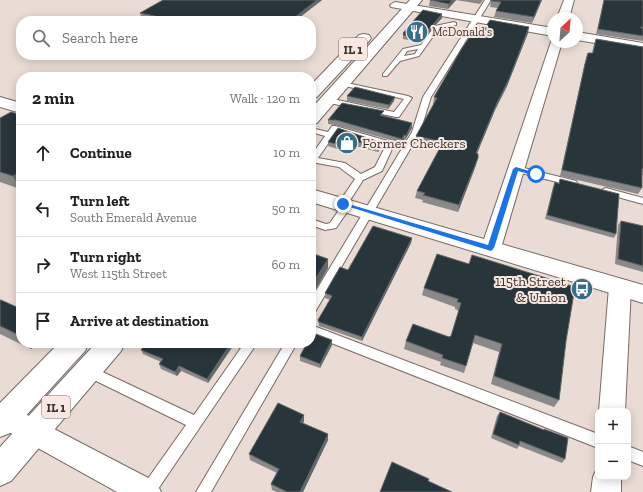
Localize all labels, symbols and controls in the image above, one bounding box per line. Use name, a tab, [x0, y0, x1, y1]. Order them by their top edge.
north arrow	[547, 12, 583, 48]
search box	[16, 16, 316, 60]
restaurant icon: McDonald's	[404, 19, 430, 45]
place label: McDonald's	[432, 25, 492, 39]
icon: search	[30, 27, 52, 49]
text: Search here	[62, 29, 138, 47]
road number: IL 1	[339, 38, 367, 60]
text: 2 min	[32, 88, 74, 108]
text: Walk · 120 m	[230, 91, 300, 106]
shop icon: Former Checkers	[334, 130, 360, 156]
place label: Former Checkers	[362, 135, 466, 152]
icon: ahead	[32, 142, 54, 164]
text: Continue	[70, 144, 132, 162]
text: 10 m	[273, 145, 300, 160]
route start	[527, 165, 545, 183]
text: Turn left	[70, 192, 130, 210]
route end	[334, 195, 352, 213]
icon: left	[32, 198, 54, 220]
text: 50 m	[272, 201, 300, 216]
text: South Emerald Avenue	[70, 210, 197, 225]
text: Turn right	[70, 248, 141, 266]
icon: right	[32, 254, 54, 276]
text: 60 m	[271, 257, 300, 272]
text: West 115th Street	[70, 266, 167, 281]
place label: 115th Street & Union	[495, 273, 567, 306]
bus stop icon: 115th Street & Union	[569, 276, 595, 302]
icon: arrive	[32, 310, 54, 332]
text: Arrive at destination	[70, 312, 209, 330]
road number: IL 1	[42, 396, 70, 418]
map controls	[595, 408, 631, 480]
button: +	[595, 408, 631, 444]
button: −	[595, 444, 631, 480]

